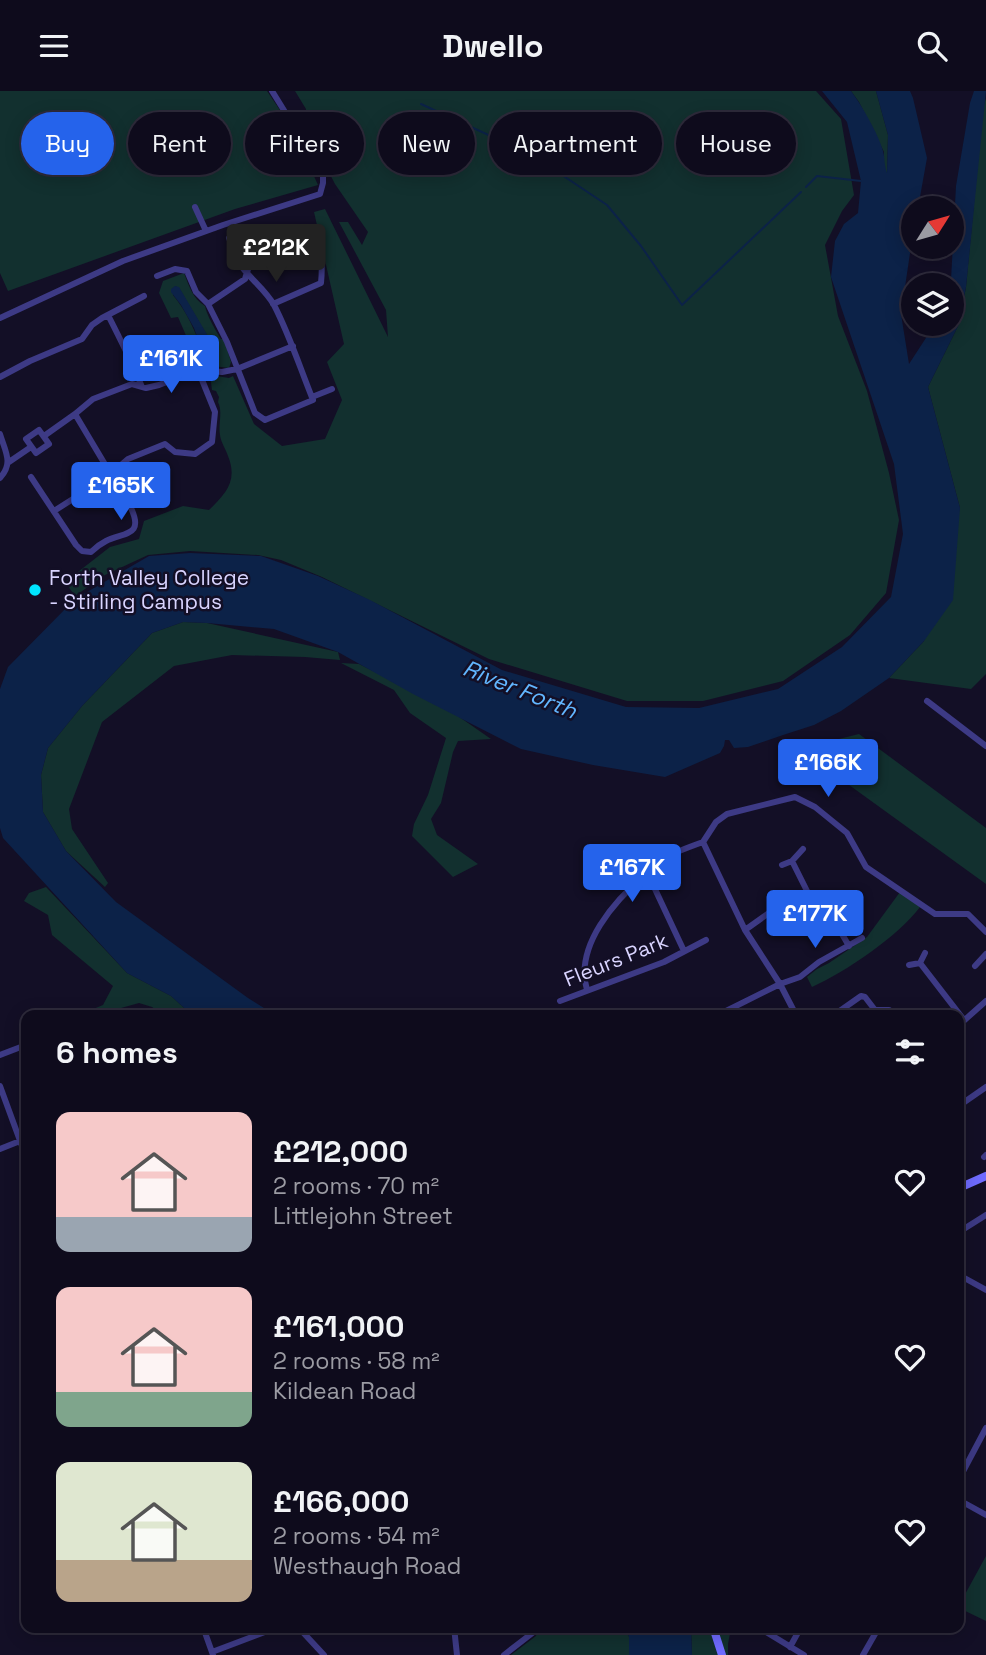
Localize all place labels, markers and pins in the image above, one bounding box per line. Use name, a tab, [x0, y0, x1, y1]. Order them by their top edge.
pin: £212K	[227, 225, 325, 284]
pin: £161K	[122, 335, 220, 395]
pin: £165K	[72, 463, 170, 522]
place label: Forth Valley College - Stirling Campus	[49, 564, 249, 615]
marker: Forth Valley College - Stirling Campus	[27, 582, 43, 598]
pin: £166K	[779, 739, 877, 799]
pin: £167K	[583, 845, 681, 904]
pin: £177K	[766, 891, 864, 950]

